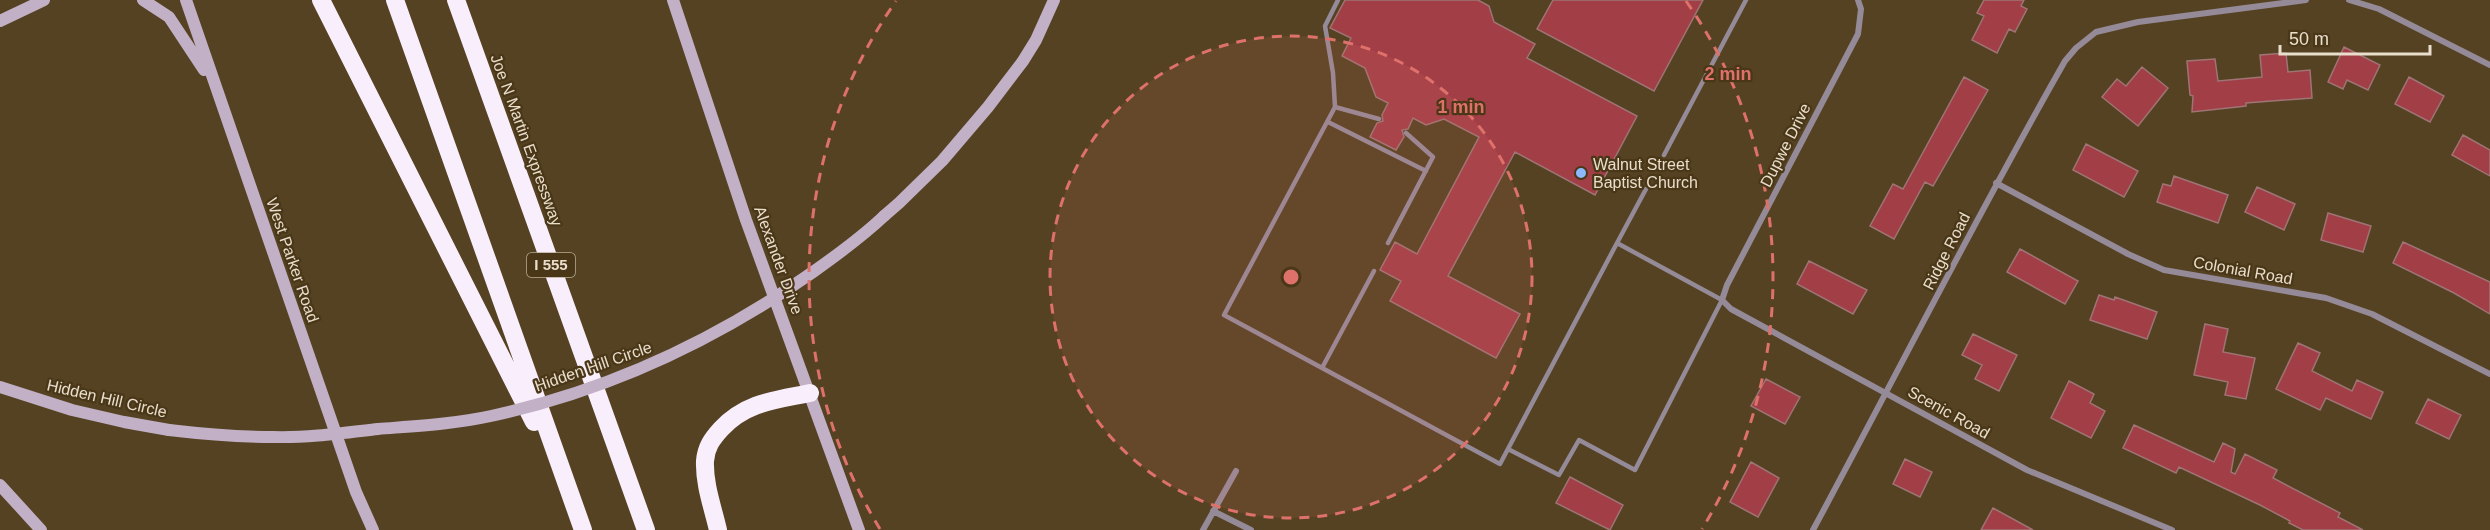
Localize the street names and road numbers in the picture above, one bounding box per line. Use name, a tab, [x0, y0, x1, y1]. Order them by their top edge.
street label: Joe N Martin Expressway	[488, 52, 566, 228]
street label: Dupwe Drive	[1757, 100, 1814, 190]
street label: West Parker Road	[263, 196, 322, 325]
street label: Alexander Drive	[751, 204, 806, 317]
street label: Ridge Road	[1920, 210, 1973, 293]
road number: I 555	[527, 253, 575, 277]
street label: Colonial Road	[2192, 253, 2294, 288]
street label: Hidden Hill Circle	[532, 338, 654, 394]
street label: Hidden Hill Circle	[45, 376, 169, 421]
street label: Scenic Road	[1905, 383, 1993, 442]

